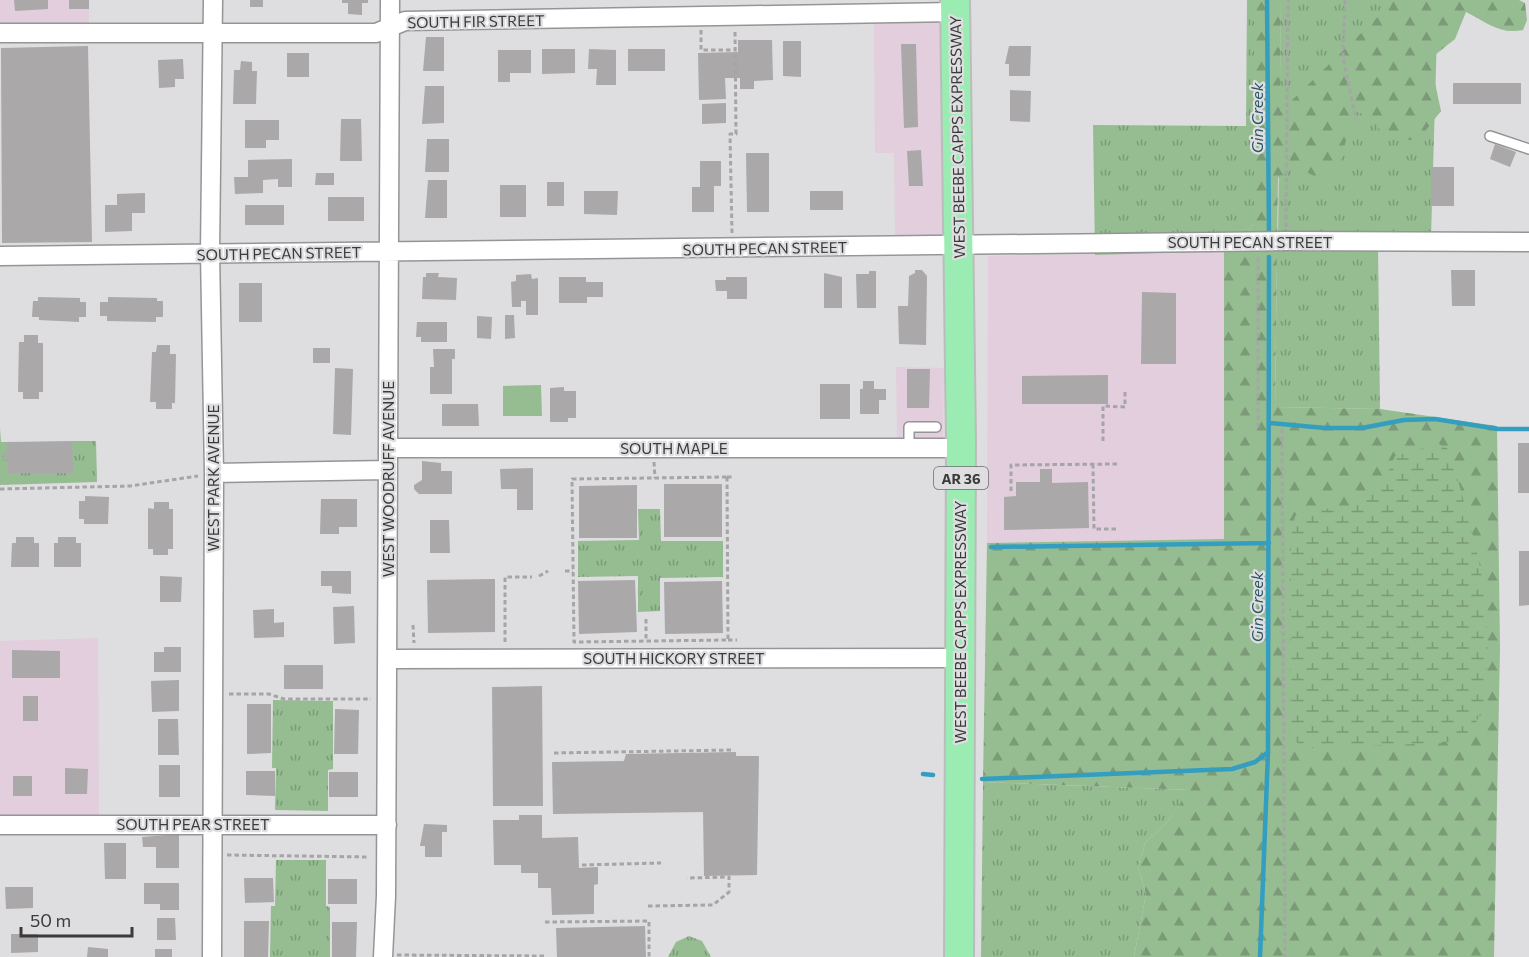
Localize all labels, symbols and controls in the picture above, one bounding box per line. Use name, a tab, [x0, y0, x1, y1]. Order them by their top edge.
street label: SOUTH FIR STREET	[407, 11, 545, 31]
street label: WEST BEEBE CAPPS EXPRESSWAY	[946, 15, 968, 259]
water label: Gin Creek	[1247, 82, 1266, 153]
street label: SOUTH PECAN STREET	[1168, 233, 1333, 251]
street label: SOUTH PECAN STREET	[683, 238, 848, 258]
street label: SOUTH PECAN STREET	[197, 243, 362, 263]
street label: WEST WOODRUFF AVENUE	[379, 381, 397, 577]
street label: WEST PARK AVENUE	[204, 404, 222, 551]
street label: SOUTH MAPLE	[620, 439, 728, 457]
road number: AR 36	[934, 467, 988, 489]
street label: WEST BEEBE CAPPS EXPRESSWAY	[951, 500, 969, 744]
water label: Gin Creek	[1247, 571, 1266, 642]
street label: SOUTH HICKORY STREET	[583, 649, 765, 667]
street label: SOUTH PEAR STREET	[116, 815, 270, 833]
scale bar	[21, 900, 132, 938]
text: 50 m	[30, 909, 71, 931]

